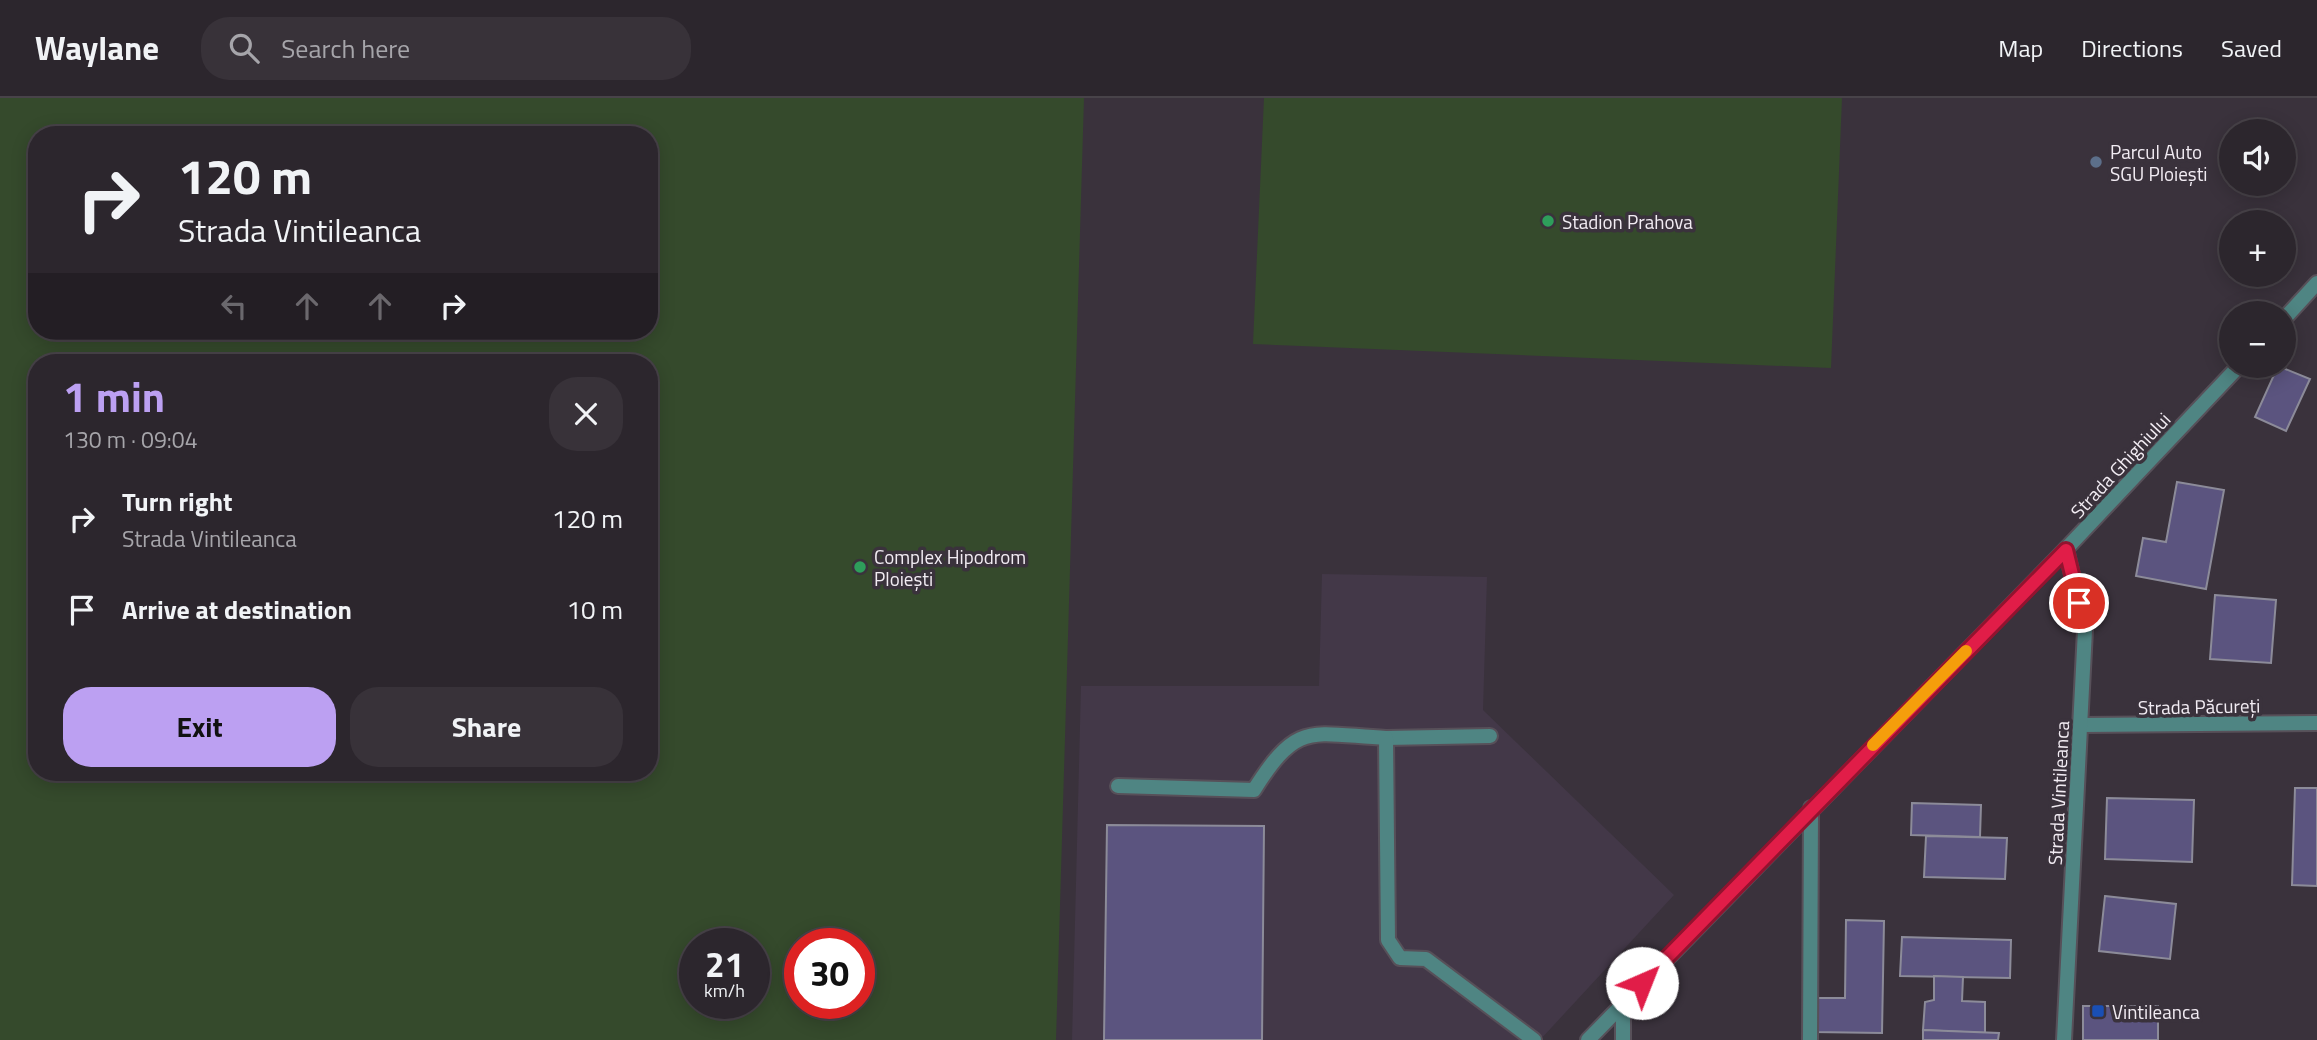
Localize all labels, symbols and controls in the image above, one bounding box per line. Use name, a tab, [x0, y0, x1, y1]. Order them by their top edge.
search box	[201, 17, 691, 80]
text: Waylane	[35, 23, 159, 73]
icon: search	[225, 29, 263, 67]
text: Search here	[281, 29, 410, 68]
text: Map	[1998, 30, 2043, 66]
text: Directions	[2081, 30, 2183, 66]
text: Saved	[2221, 30, 2282, 66]
map controls	[2219, 119, 2296, 378]
button: sound	[2219, 119, 2296, 196]
place label: Parcul Auto SGU Ploiești	[2110, 137, 2208, 188]
text: 120 m	[178, 138, 312, 213]
icon: right	[63, 154, 154, 245]
marker: Parcul Auto SGU Ploiești	[2088, 154, 2104, 170]
text: Strada Vintileanca	[178, 206, 421, 254]
place label: Stadion Prahova	[1562, 207, 1693, 236]
button: +	[2219, 210, 2296, 287]
marker: Stadion Prahova	[1540, 213, 1556, 229]
icon: left	[215, 287, 253, 325]
icon: ahead	[288, 287, 326, 325]
icon: ahead	[361, 287, 399, 325]
icon: right	[434, 287, 472, 325]
button: −	[2219, 301, 2296, 378]
text: 1 min	[63, 364, 165, 428]
button: close	[549, 377, 623, 451]
street label: Strada Ghighiului	[2063, 406, 2177, 524]
text: 130 m · 09:04	[63, 422, 198, 457]
text: Turn right	[122, 482, 233, 521]
text: 120 m	[552, 499, 623, 538]
icon: right	[63, 500, 101, 538]
text: Strada Vintileanca	[122, 521, 297, 556]
place label: Complex Hipodrom Ploiești	[874, 542, 1026, 593]
marker: Complex Hipodrom Ploiești	[852, 559, 868, 575]
pin	[2049, 573, 2109, 633]
icon: arrive	[2060, 584, 2098, 622]
text: Arrive at destination	[122, 590, 352, 629]
text: 10 m	[566, 590, 623, 629]
icon: arrive	[63, 591, 101, 629]
button: Exit	[63, 687, 336, 767]
button: Share	[350, 687, 623, 767]
street label: Strada Păcureți	[2138, 690, 2260, 722]
street label: Strada Vintileanca	[2040, 720, 2076, 866]
speed limit sign: 30	[784, 928, 875, 1019]
text: 21	[705, 937, 744, 991]
position arrow	[1605, 946, 1679, 1020]
text: km/h	[704, 977, 745, 1004]
place label: Vintileanca	[2112, 997, 2200, 1026]
marker: Vintileanca	[2090, 1003, 2106, 1019]

